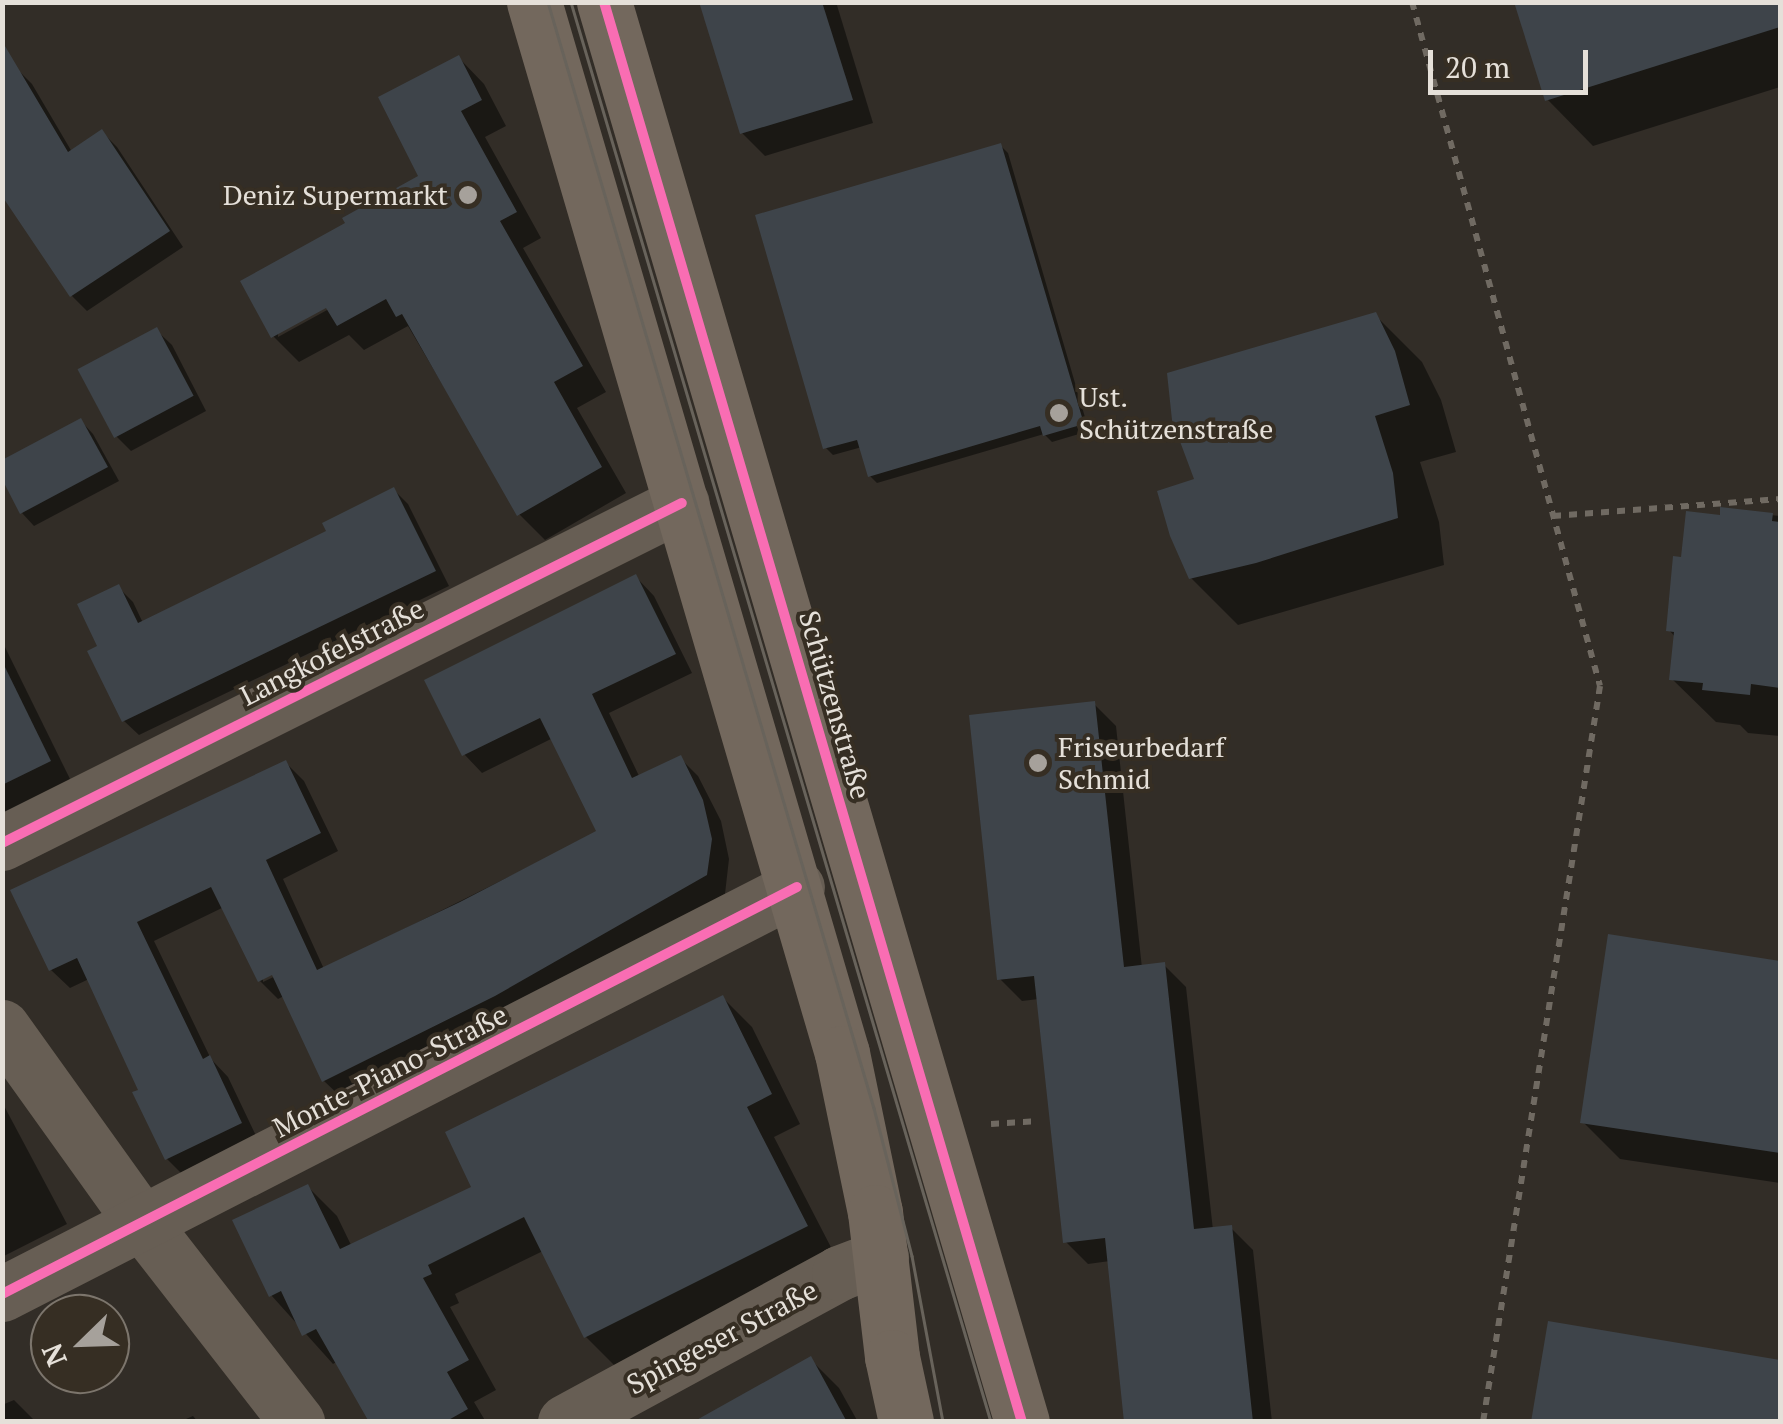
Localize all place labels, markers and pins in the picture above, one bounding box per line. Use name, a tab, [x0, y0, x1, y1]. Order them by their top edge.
place label: Deniz Supermarkt	[223, 178, 448, 212]
marker: Deniz Supermarkt	[457, 184, 479, 206]
place label: Ust. Schützenstraße	[1079, 380, 1273, 446]
marker: Ust. Schützenstraße	[1048, 402, 1070, 424]
place label: Friseurbedarf Schmid	[1058, 730, 1225, 796]
marker: Friseurbedarf Schmid	[1027, 752, 1049, 774]

